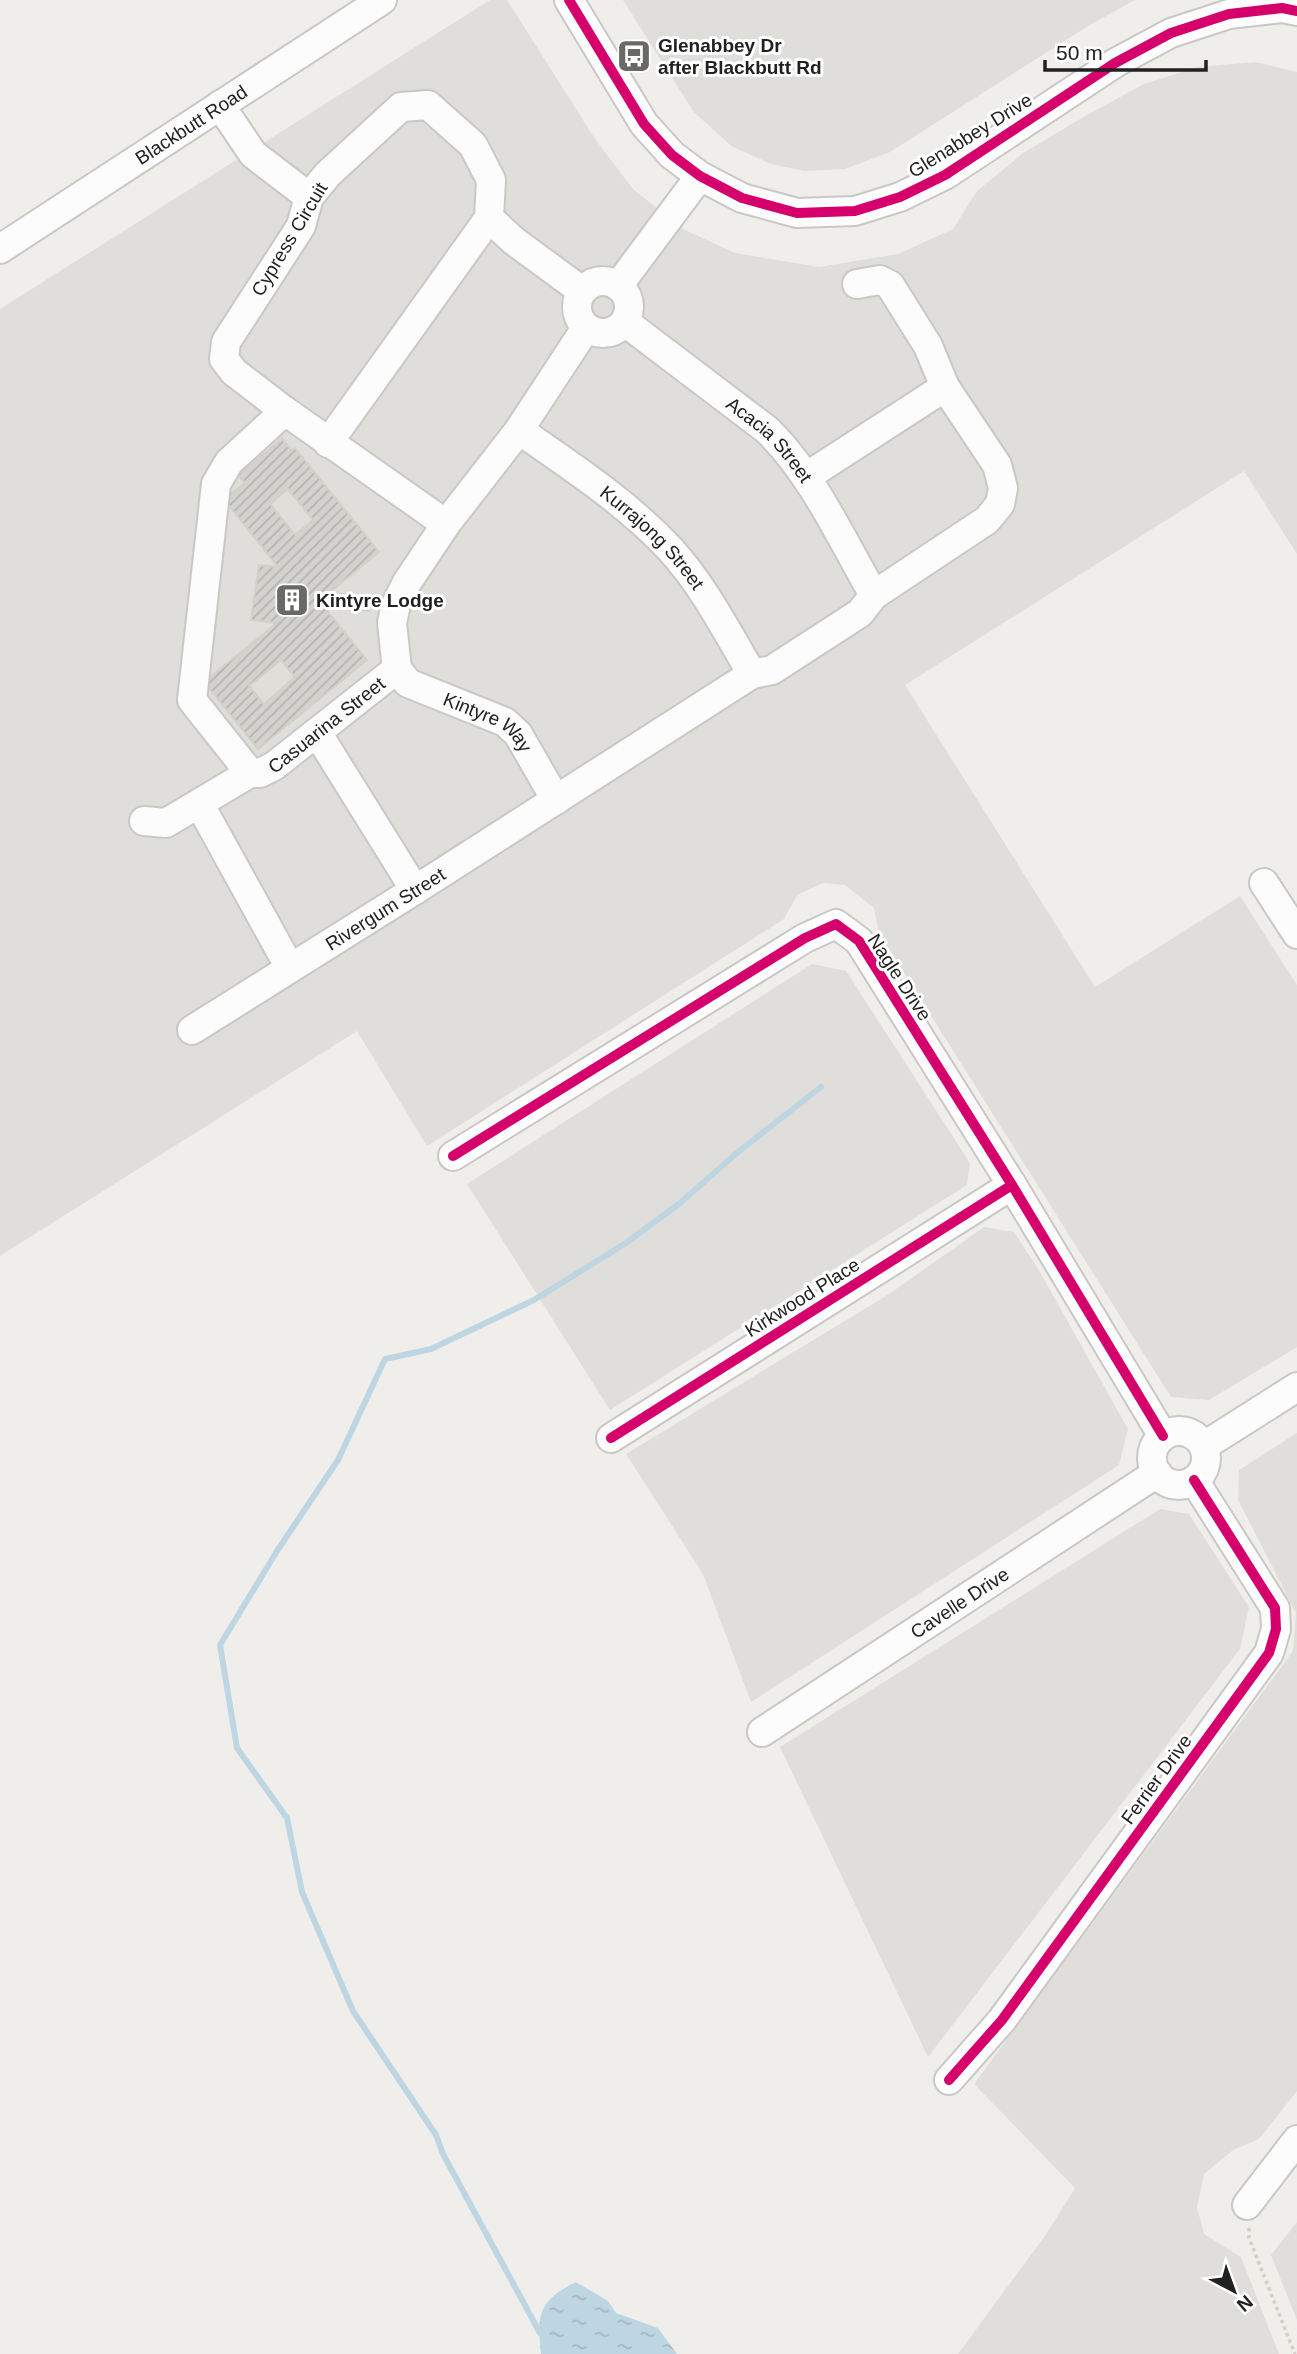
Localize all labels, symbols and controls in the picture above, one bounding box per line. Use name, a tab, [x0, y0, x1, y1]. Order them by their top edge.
scale bar	[1045, 28, 1206, 72]
place label: Glenabbey Dr after Blackbutt Rd	[658, 35, 822, 78]
bus stop icon: Glenabbey Dr after Blackbutt Rd	[615, 37, 653, 75]
text: 50 m	[1056, 41, 1103, 64]
street label: Blackbutt Road	[132, 81, 251, 169]
street label: Glenabbey Drive	[905, 89, 1036, 182]
street label: Cypress Circuit	[247, 178, 332, 300]
street label: Acacia Street	[722, 393, 817, 487]
street label: Kurrajong Street	[596, 482, 709, 594]
building icon: Kintyre Lodge	[273, 581, 311, 619]
place label: Kintyre Lodge	[316, 590, 444, 611]
street label: Casuarina Street	[264, 672, 390, 778]
street label: Kintyre Way	[440, 688, 536, 756]
street label: Rivergum Street	[322, 863, 450, 955]
street label: Nagle Drive	[864, 930, 935, 1025]
street label: Kirkwood Place	[741, 1254, 863, 1341]
street label: Cavelle Drive	[907, 1563, 1013, 1643]
street label: Ferrier Drive	[1117, 1730, 1196, 1828]
north arrow	[1199, 2256, 1269, 2326]
text: N	[1233, 2291, 1257, 2316]

